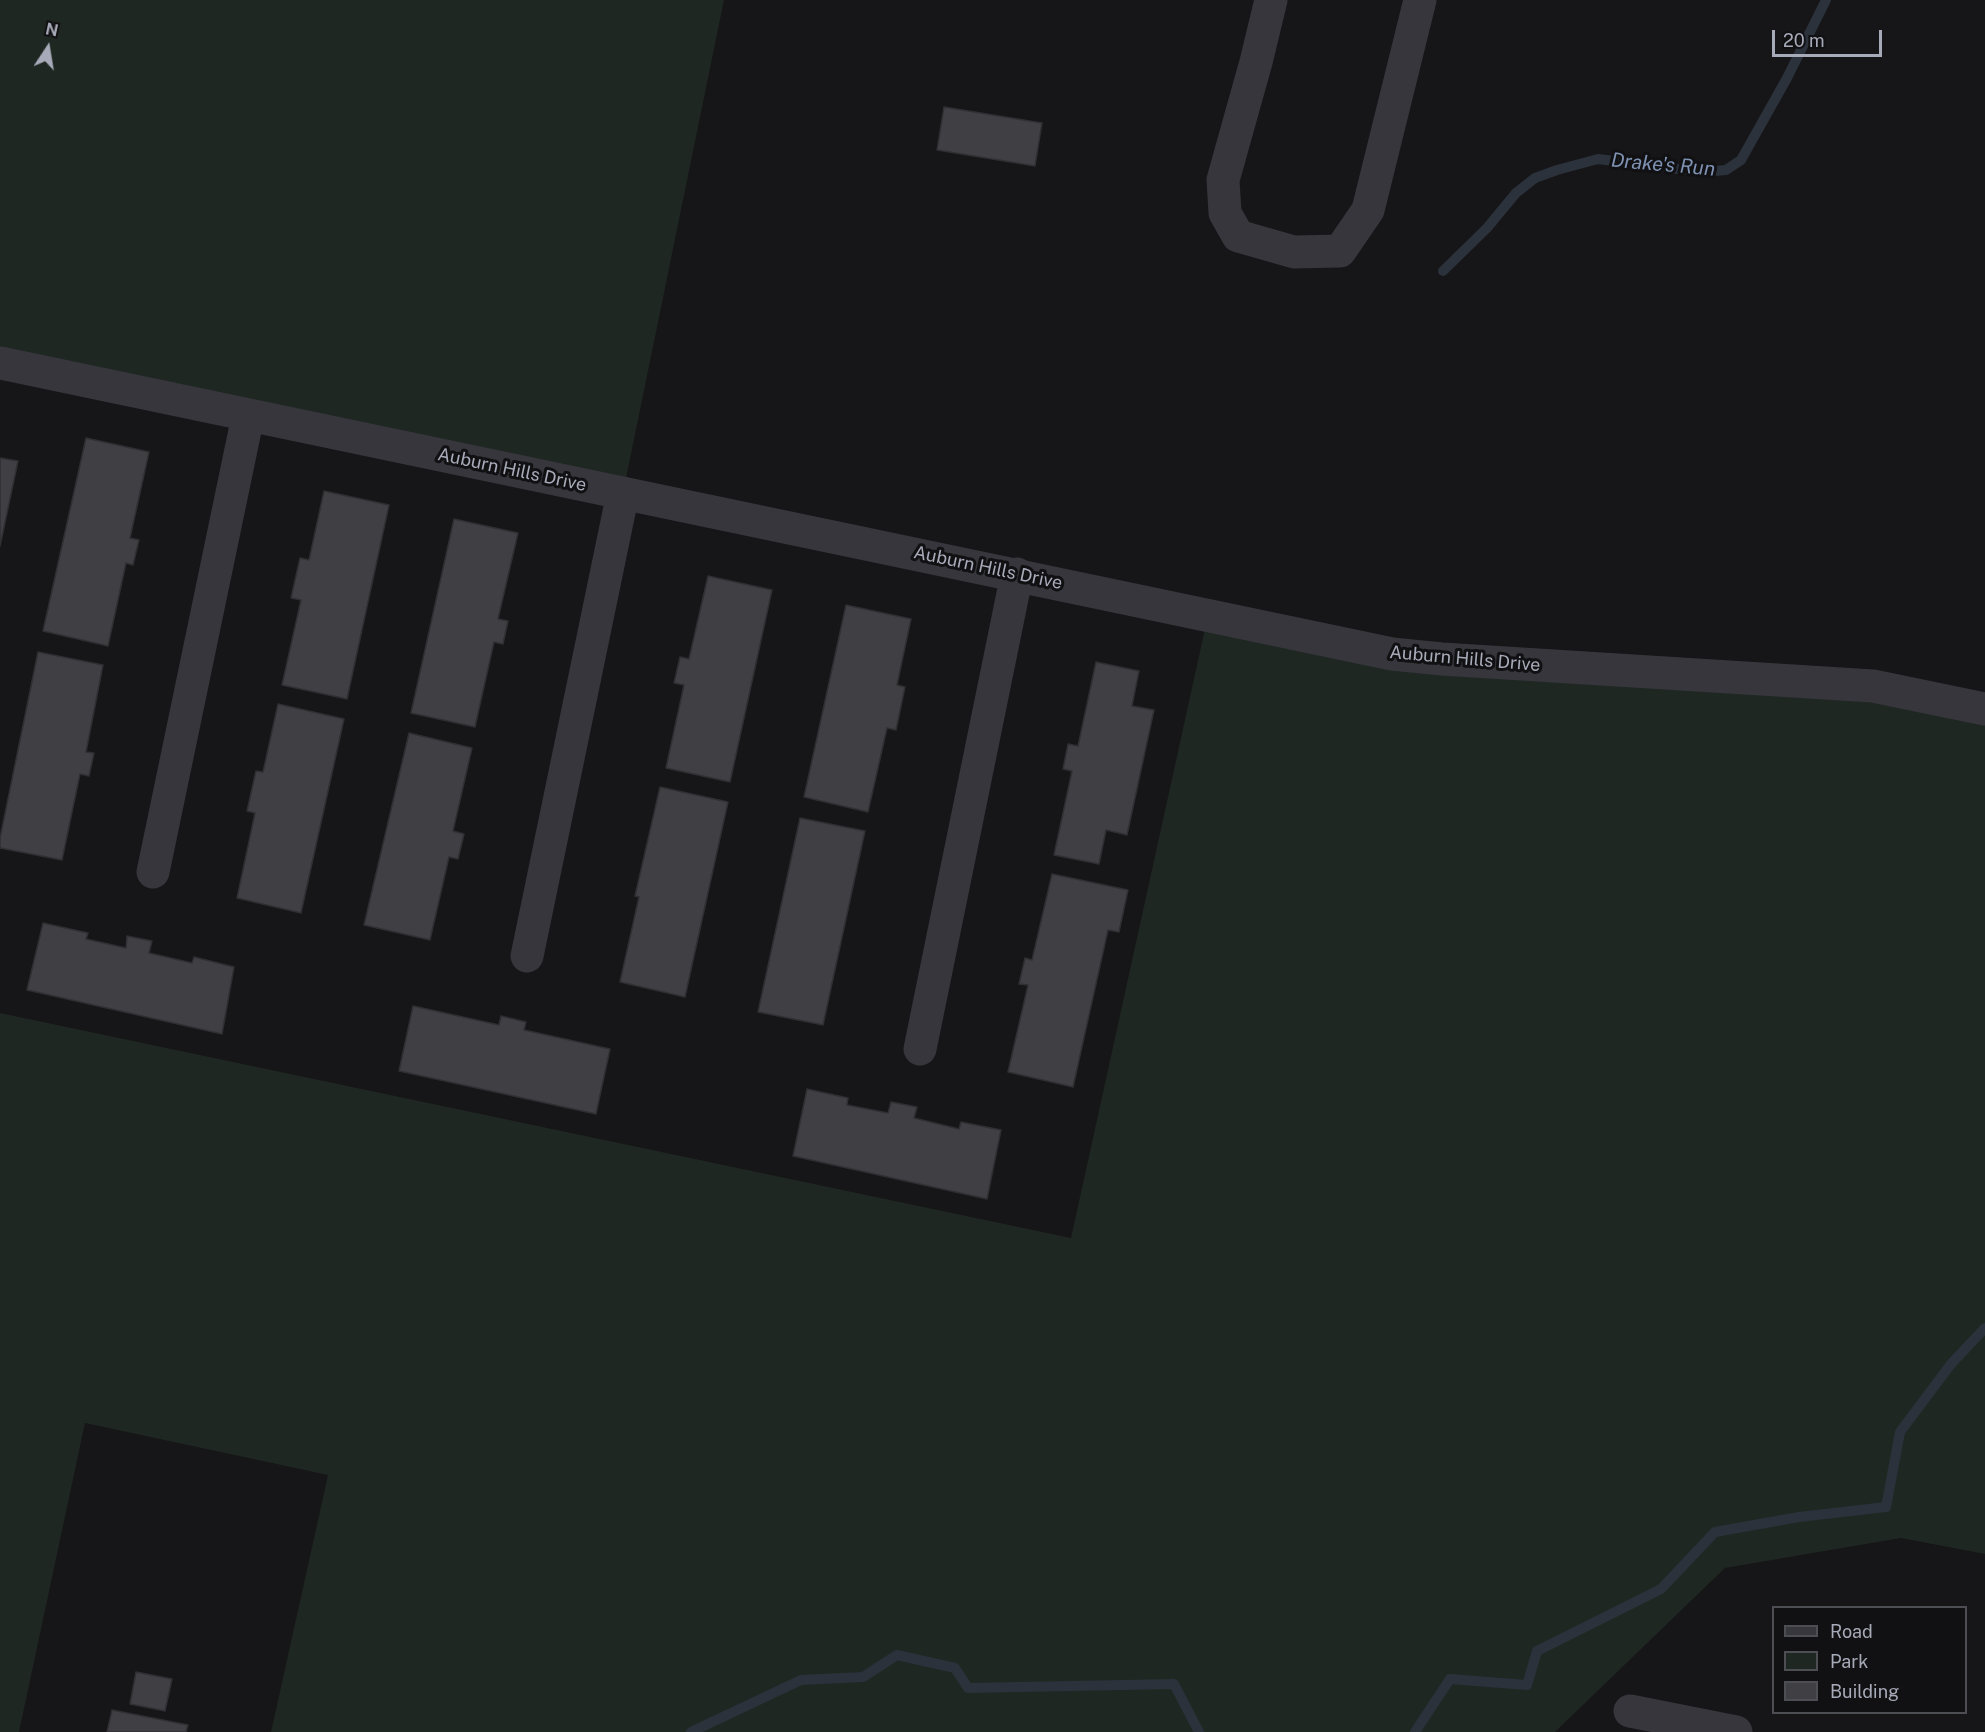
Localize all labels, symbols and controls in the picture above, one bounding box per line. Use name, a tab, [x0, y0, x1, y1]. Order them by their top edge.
north arrow	[18, 18, 78, 78]
scale bar	[1775, 18, 1884, 56]
text: N	[44, 19, 60, 40]
text: 20 m	[1783, 30, 1825, 51]
water label: Drake's Run	[1610, 148, 1716, 182]
street label: Auburn Hills Drive	[436, 444, 588, 496]
street label: Auburn Hills Drive	[912, 542, 1064, 594]
street label: Auburn Hills Drive	[1389, 642, 1541, 676]
legend	[1772, 1606, 1967, 1714]
text: Road	[1830, 1621, 1873, 1642]
text: Park	[1830, 1651, 1868, 1672]
text: Building	[1830, 1681, 1899, 1702]

